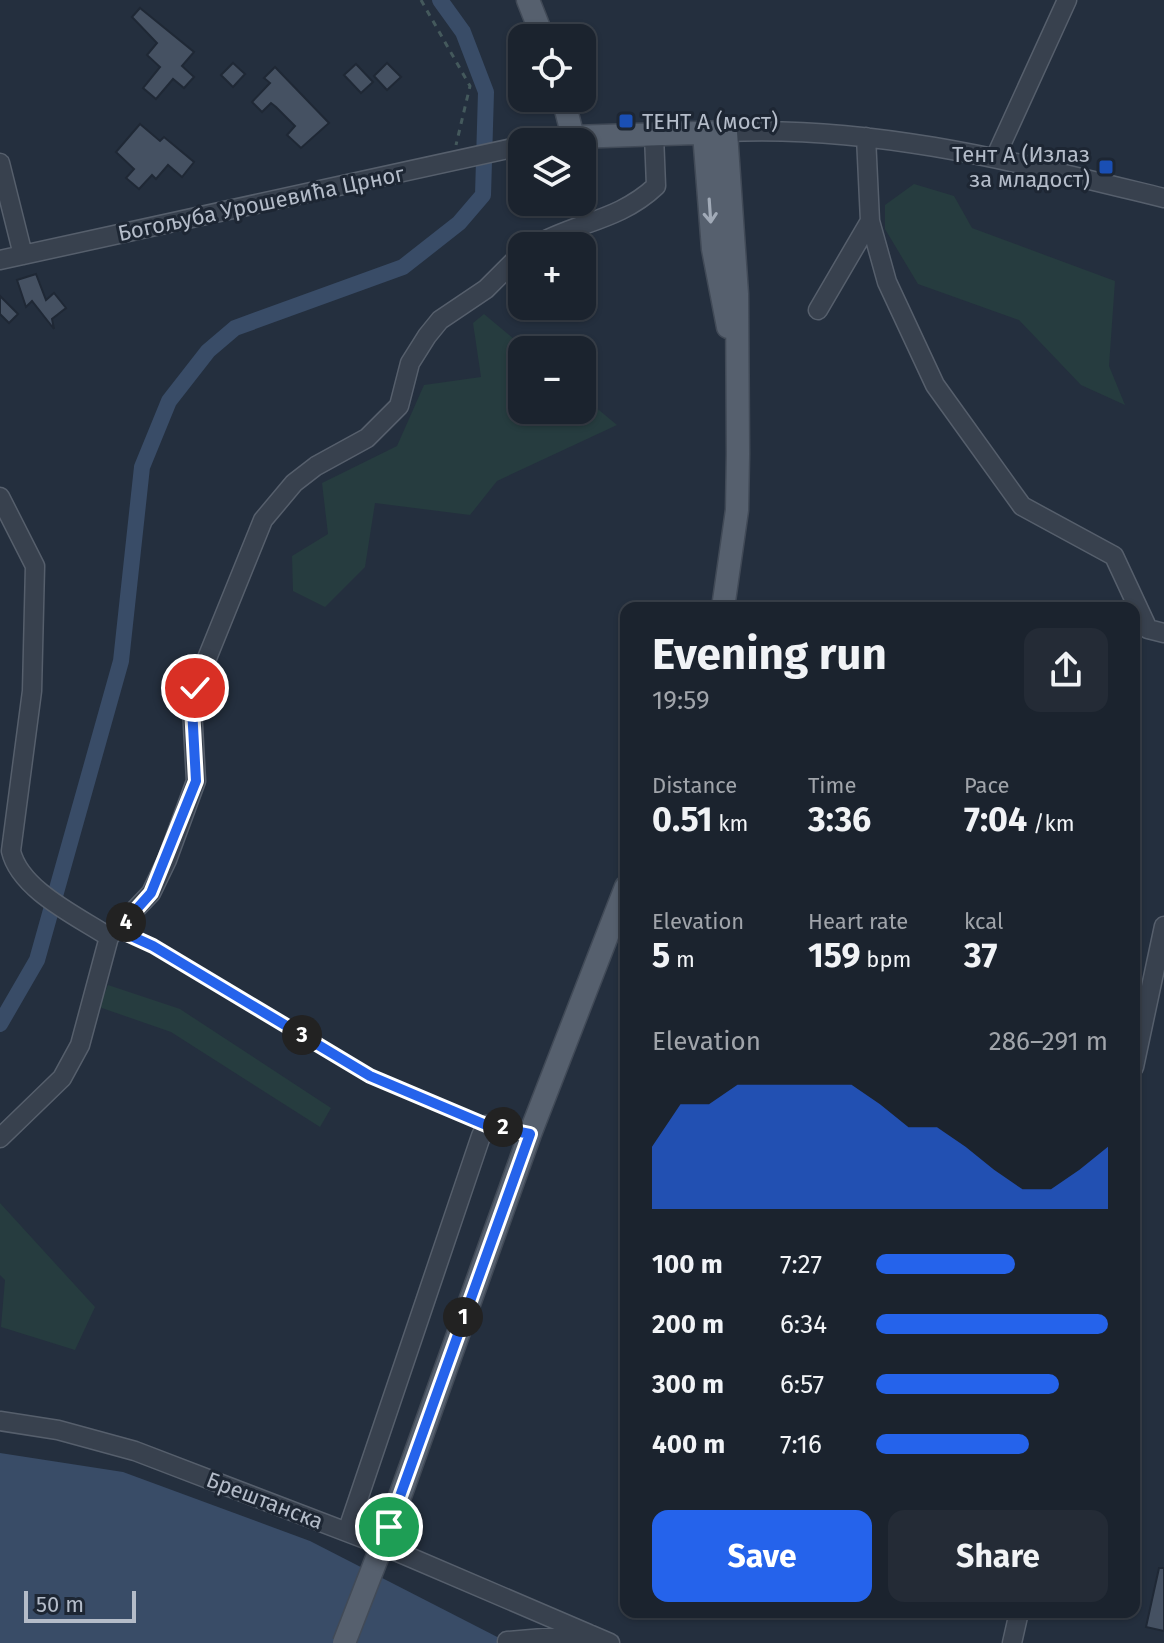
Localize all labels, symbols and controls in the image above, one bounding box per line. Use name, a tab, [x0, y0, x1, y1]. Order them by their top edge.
map controls	[508, 24, 596, 424]
button: locate	[508, 24, 596, 112]
place label: ТЕНТ А (мост)	[642, 108, 778, 135]
marker: ТЕНТ А (мост)	[617, 112, 635, 130]
button: layers	[508, 128, 596, 216]
place label: Тент А (Излаз за младост)	[952, 141, 1090, 193]
marker: Тент А (Излаз за младост)	[1097, 158, 1115, 176]
street label: Богољуба Урошевића Црног	[115, 160, 407, 247]
one-way arrow	[703, 197, 718, 224]
button: +	[508, 232, 596, 320]
button: −	[508, 336, 596, 424]
text: Evening run	[652, 628, 887, 681]
button: share	[1024, 628, 1108, 712]
pin	[161, 654, 229, 722]
icon: check	[173, 666, 217, 710]
text: 19:59	[652, 685, 710, 716]
text: Distance	[652, 772, 737, 799]
text: Time	[808, 772, 856, 799]
text: Pace	[964, 772, 1010, 799]
text: 0.51	[652, 799, 712, 840]
text: 3:36	[808, 799, 871, 840]
text: 7:04	[964, 799, 1027, 840]
text: km	[712, 810, 748, 837]
text: /km	[1027, 810, 1075, 837]
pin: 4	[106, 902, 146, 942]
text: 4	[120, 908, 132, 935]
text: Elevation	[652, 908, 744, 935]
text: Heart rate	[808, 908, 908, 935]
text: kcal	[964, 908, 1004, 935]
text: 5	[652, 935, 670, 976]
text: 159	[808, 935, 861, 976]
text: 37	[964, 935, 997, 976]
text: m	[670, 946, 695, 973]
text: bpm	[861, 946, 911, 973]
pin: 3	[282, 1015, 322, 1055]
text: 3	[296, 1021, 308, 1048]
text: Elevation	[652, 1026, 761, 1057]
text: 286–291 m	[989, 1026, 1108, 1057]
pin: 2	[483, 1107, 523, 1147]
text: 2	[497, 1113, 509, 1140]
text: 100 m	[652, 1249, 723, 1280]
text: 7:27	[780, 1249, 822, 1280]
pin: 1	[443, 1297, 483, 1337]
text: 1	[458, 1303, 468, 1330]
text: 200 m	[652, 1309, 724, 1340]
text: 6:34	[780, 1309, 827, 1340]
text: 300 m	[652, 1369, 724, 1400]
text: 6:57	[780, 1369, 824, 1400]
text: 400 m	[652, 1429, 725, 1460]
text: 7:16	[780, 1429, 822, 1460]
street label: Брештанска	[203, 1466, 327, 1535]
pin	[355, 1493, 423, 1561]
icon: arrive	[367, 1505, 411, 1549]
button: Save	[652, 1510, 872, 1602]
button: Share	[888, 1510, 1108, 1602]
scale bar	[24, 1587, 136, 1623]
text: 50 m	[36, 1591, 84, 1618]

